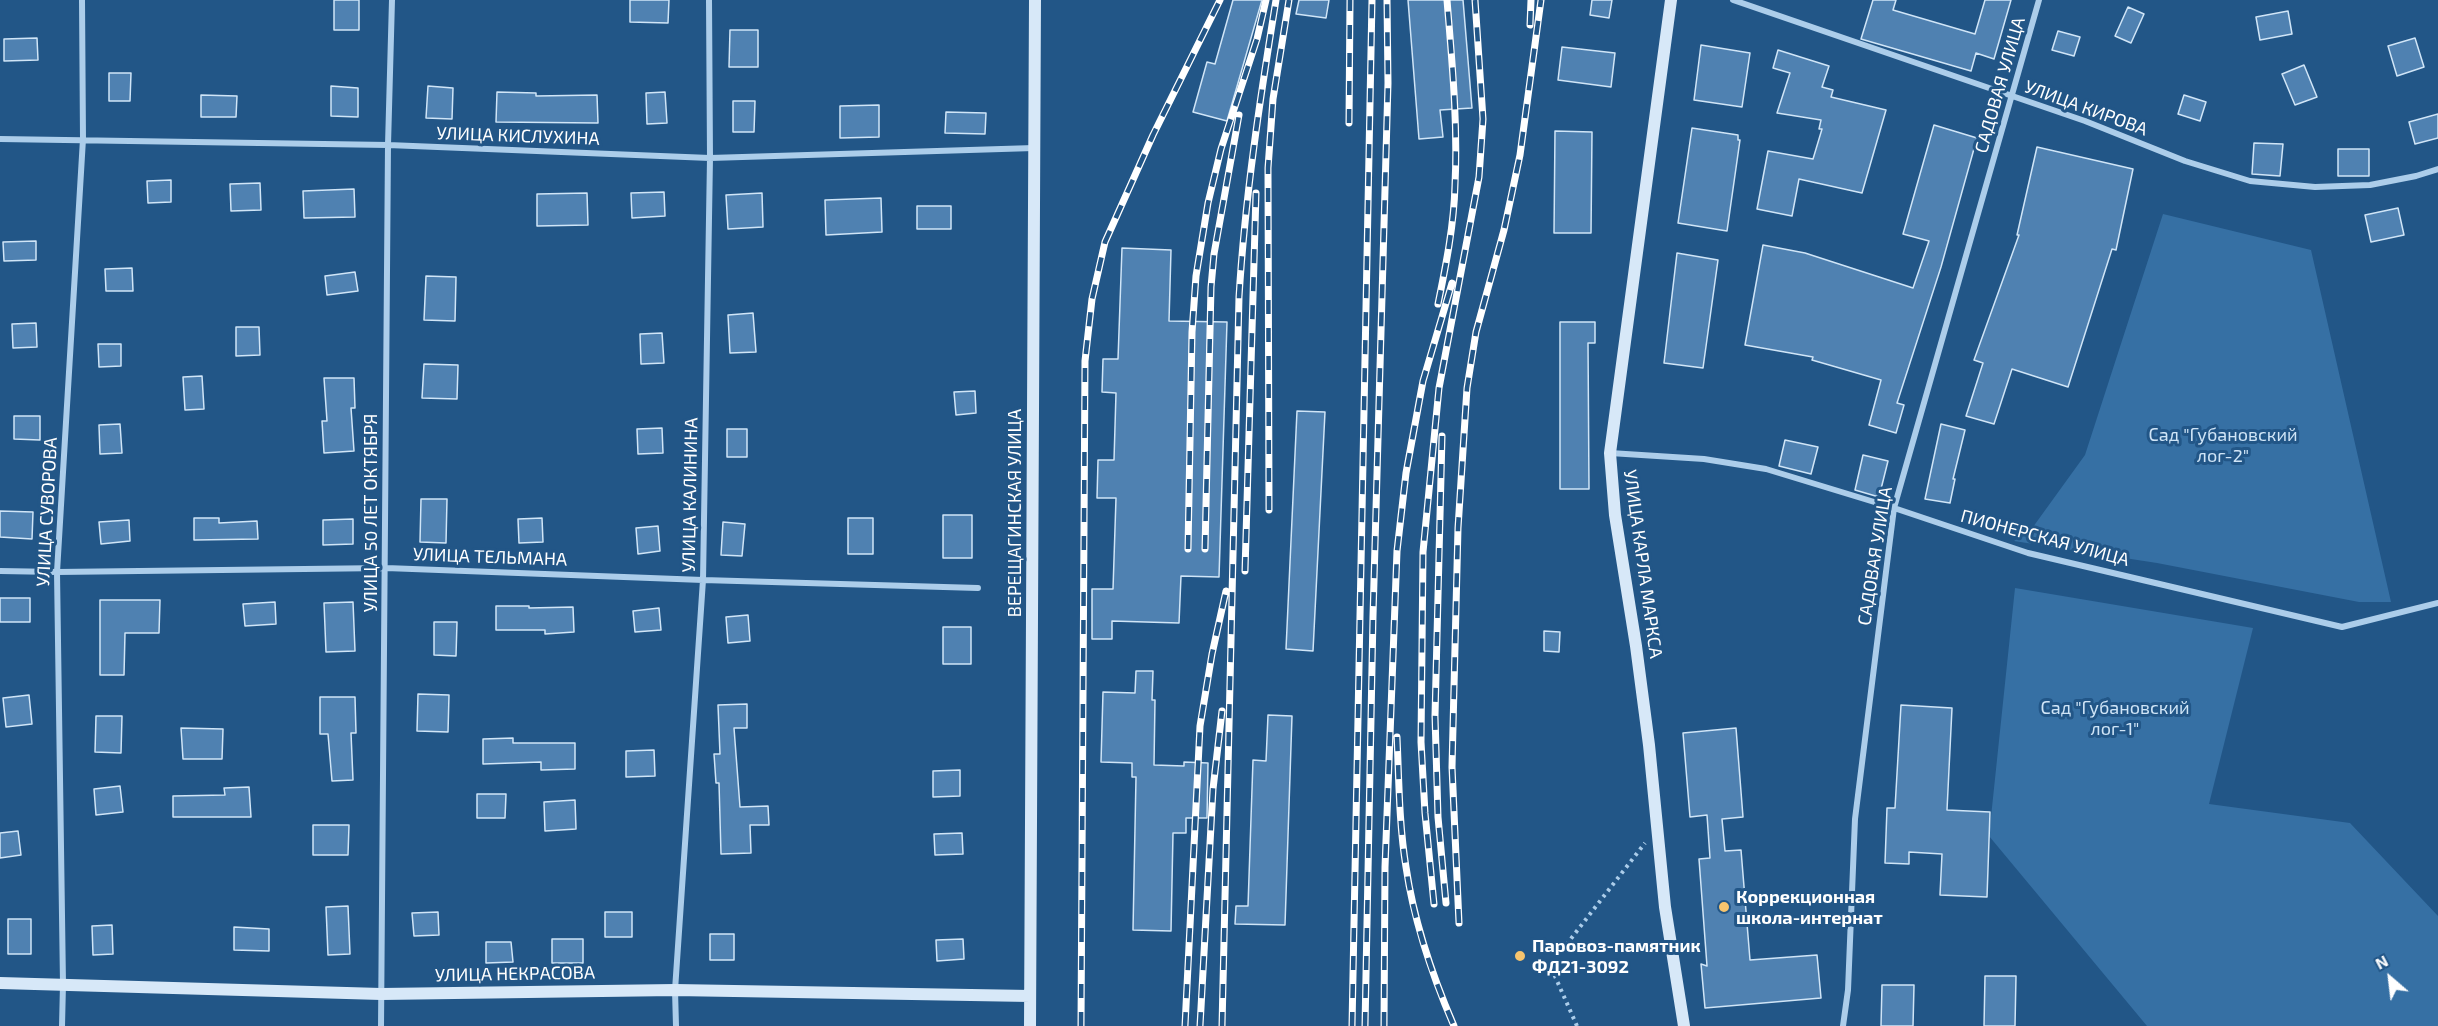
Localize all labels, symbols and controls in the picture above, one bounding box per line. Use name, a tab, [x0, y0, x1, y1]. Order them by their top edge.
street label: САДОВАЯ УЛИЦА	[1970, 15, 2030, 155]
street label: УЛИЦА КИРОВА	[2022, 76, 2150, 140]
street label: УЛИЦА КИСЛУХИНА	[436, 122, 600, 150]
street label: ВЕРЕЩАГИНСКАЯ УЛИЦА	[1004, 409, 1026, 617]
street label: УЛИЦА 50 ЛЕТ ОКТЯБРЯ	[360, 414, 382, 612]
street label: УЛИЦА КАЛИНИНА	[678, 417, 702, 573]
park label: Сад "Губановский лог-2"	[2148, 424, 2298, 466]
street label: УЛИЦА СУВОРОВА	[32, 437, 62, 587]
street label: УЛИЦА КАРЛА МАРКСА	[1619, 468, 1667, 660]
street label: САДОВАЯ УЛИЦА	[1853, 485, 1897, 627]
street label: ПИОНЕРСКАЯ УЛИЦА	[1958, 505, 2132, 571]
street label: УЛИЦА ТЕЛЬМАНА	[413, 544, 567, 570]
park label: Сад "Губановский лог-1"	[2040, 697, 2190, 740]
place label: Коррекционная школа-интернат	[1736, 886, 1883, 928]
marker: Коррекционная школа-интернат	[1717, 900, 1731, 914]
place label: Паровоз-памятник ФД21-3092	[1532, 935, 1701, 978]
north arrow	[2360, 948, 2420, 1008]
marker: Паровоз-памятник ФД21-3092	[1513, 949, 1527, 963]
text: N	[2372, 951, 2391, 973]
street label: УЛИЦА НЕКРАСОВА	[435, 962, 595, 986]

